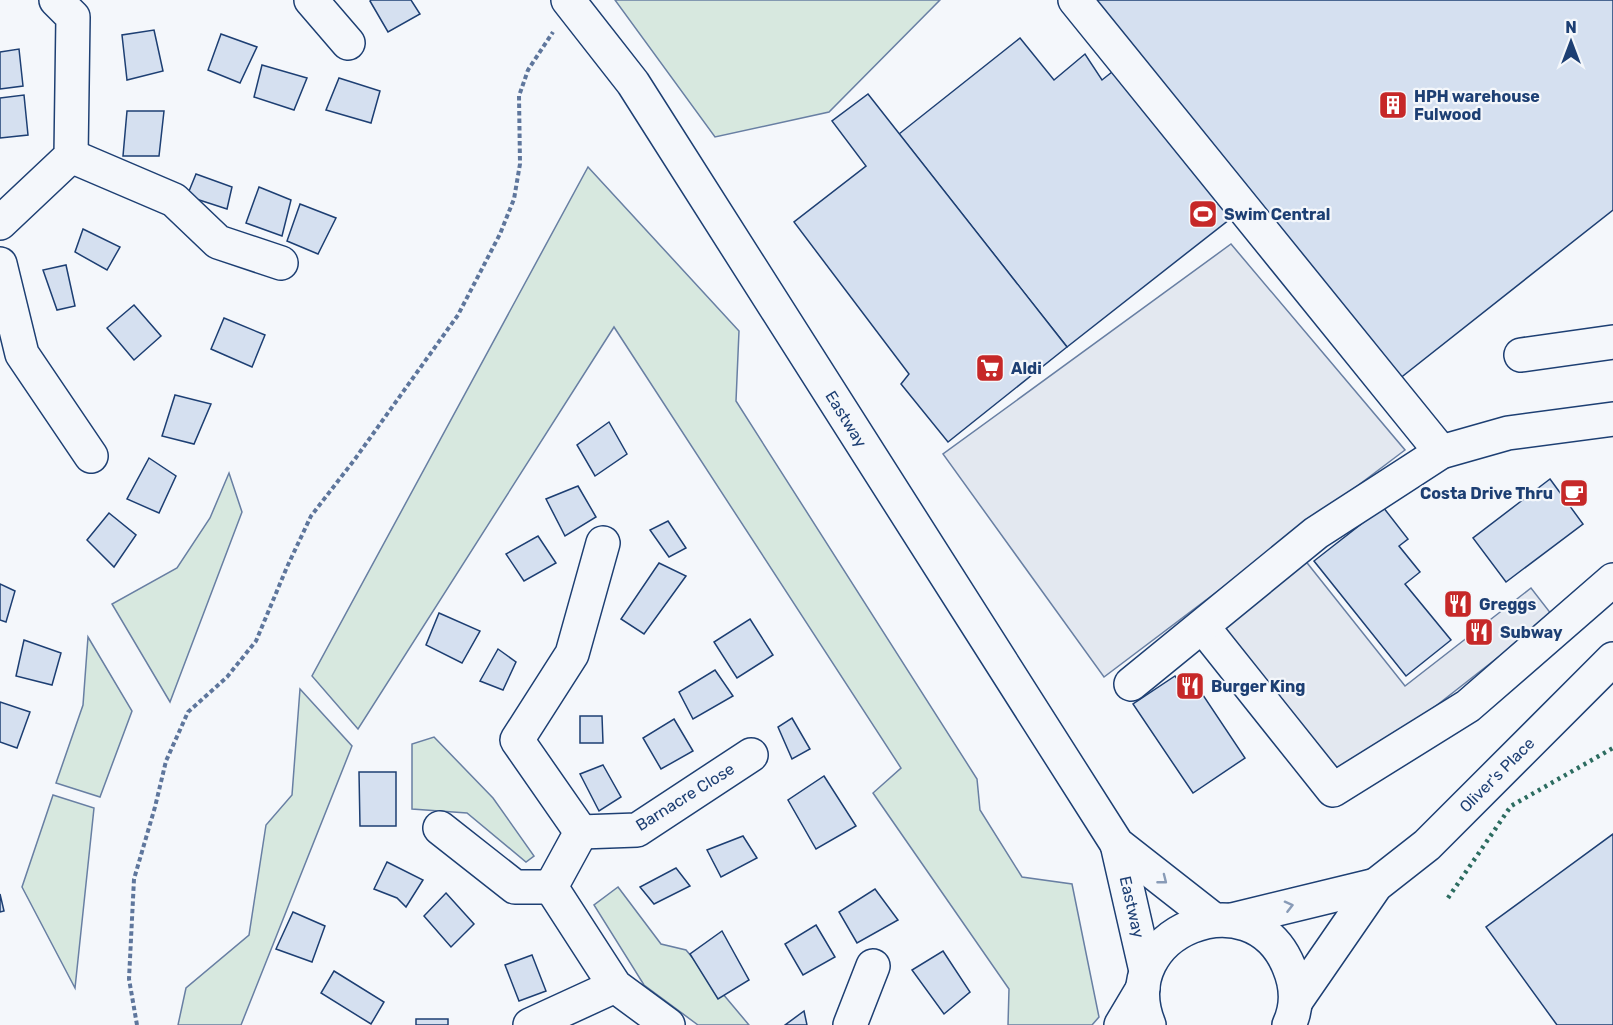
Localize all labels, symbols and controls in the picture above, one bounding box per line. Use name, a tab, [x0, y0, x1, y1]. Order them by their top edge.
north arrow	[1541, 12, 1601, 72]
text: N	[1565, 18, 1577, 37]
place label: HPH warehouse Fulwood	[1414, 87, 1540, 124]
building icon: HPH warehouse Fulwood	[1377, 89, 1409, 121]
sports icon: Swim Central	[1187, 198, 1219, 230]
place label: Swim Central	[1224, 205, 1330, 224]
supermarket icon: Aldi	[974, 352, 1006, 384]
place label: Aldi	[1011, 359, 1042, 378]
street label: Eastway	[821, 387, 871, 451]
cafe icon: Costa Drive Thru	[1558, 477, 1590, 509]
place label: Costa Drive Thru	[1420, 484, 1553, 503]
restaurant icon: Greggs	[1442, 588, 1474, 620]
place label: Greggs	[1479, 595, 1537, 614]
restaurant icon: Subway	[1463, 616, 1495, 648]
place label: Subway	[1500, 623, 1563, 642]
restaurant icon: Burger King	[1174, 670, 1206, 702]
place label: Burger King	[1211, 677, 1305, 696]
street label: Oliver's Place	[1456, 734, 1538, 816]
street label: Barnacre Close	[632, 759, 738, 835]
one-way arrow	[1157, 873, 1168, 884]
street label: Eastway	[1116, 874, 1148, 940]
one-way arrow	[1283, 901, 1293, 914]

